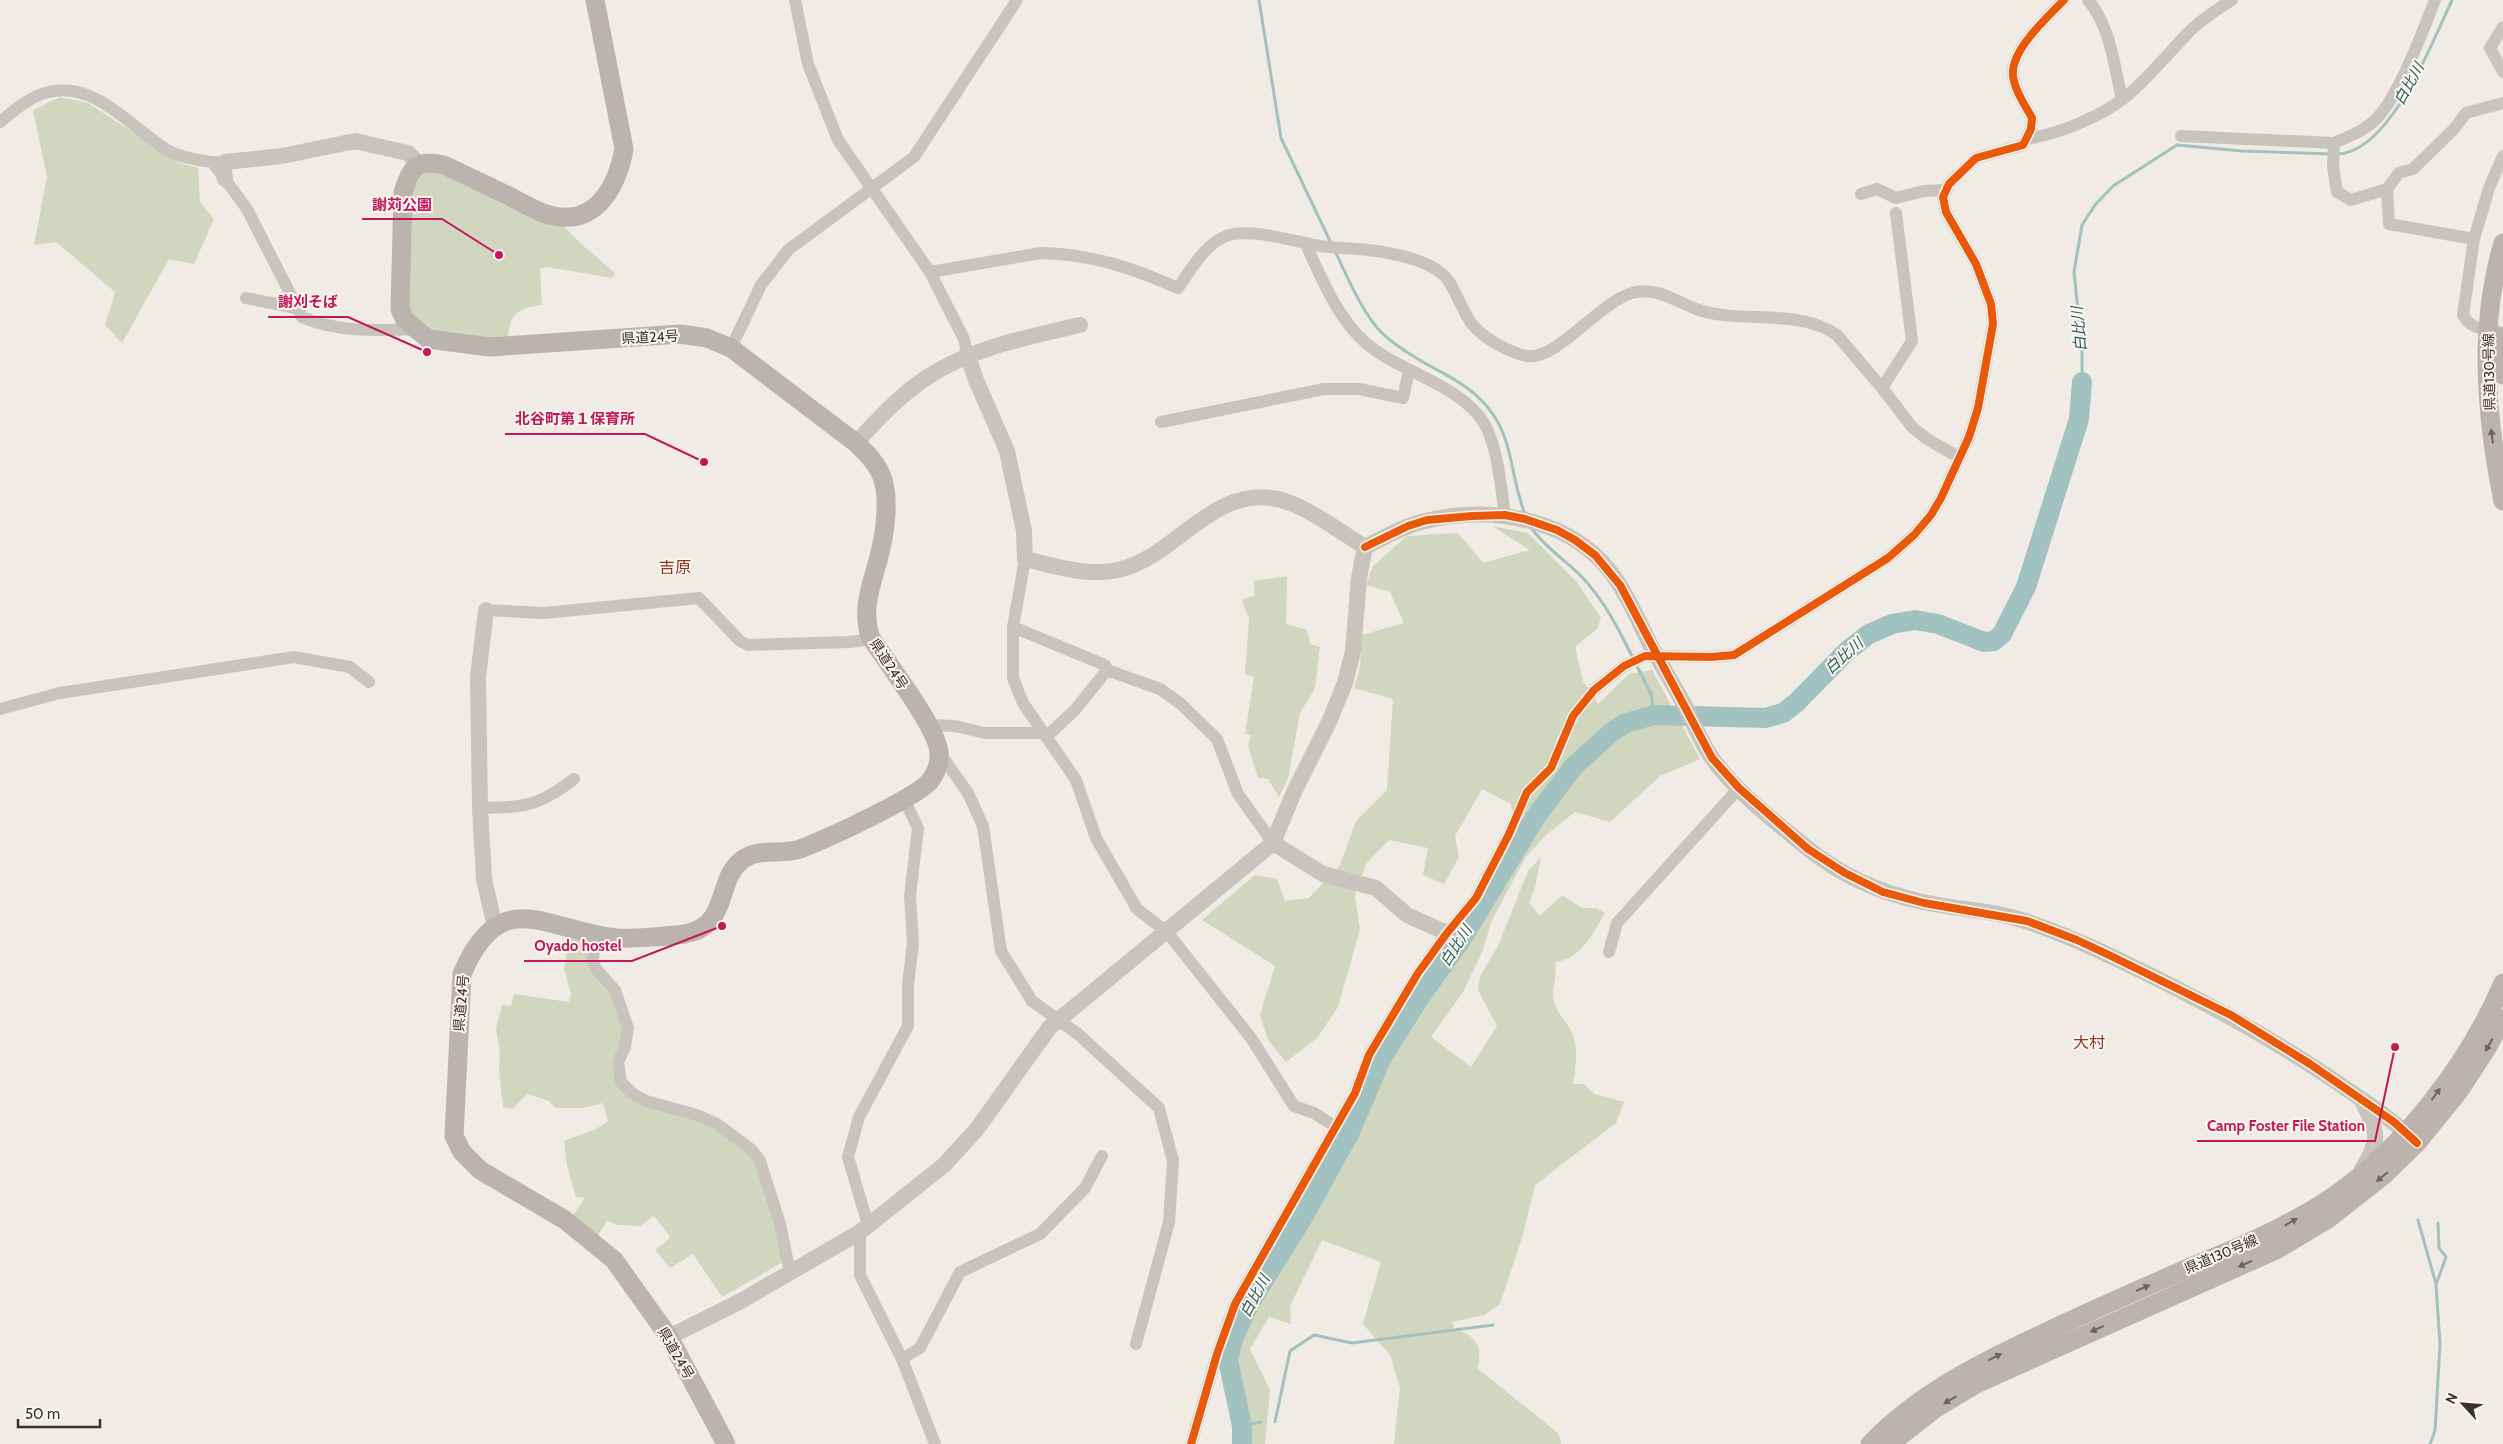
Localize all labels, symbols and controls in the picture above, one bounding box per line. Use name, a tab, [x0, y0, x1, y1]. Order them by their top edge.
water label: 白比川	[2390, 58, 2429, 108]
callout: 謝苅公園	[362, 189, 442, 219]
text: 謝苅公園	[372, 196, 432, 214]
callout: 謝刈そば	[268, 287, 348, 317]
text: 謝刈そば	[278, 293, 338, 311]
water label: 白比川	[2068, 304, 2090, 352]
street label: 県道24号	[621, 327, 679, 347]
street label: 県道130号線	[2479, 333, 2499, 411]
callout: 北谷町第１保育所	[505, 404, 645, 434]
text: 北谷町第１保育所	[515, 410, 635, 428]
one-way arrow	[2488, 428, 2496, 444]
district label: 吉原	[659, 558, 691, 577]
water label: 白比川	[1821, 633, 1868, 678]
street label: 県道24号	[866, 635, 912, 693]
water label: 白比川	[1436, 921, 1477, 970]
callout: Oyado hostel	[524, 931, 632, 961]
text: Oyado hostel	[534, 937, 622, 955]
street label: 県道24号	[450, 974, 472, 1032]
district label: 大村	[2073, 1033, 2105, 1052]
one-way arrow	[2485, 1037, 2493, 1052]
one-way arrow	[2431, 1087, 2441, 1101]
callout: Camp Foster File Station	[2197, 1111, 2375, 1141]
text: Camp Foster File Station	[2207, 1117, 2365, 1135]
one-way arrow	[2375, 1171, 2388, 1182]
one-way arrow	[2284, 1217, 2297, 1226]
street label: 県道130号線	[2182, 1230, 2260, 1278]
one-way arrow	[2238, 1260, 2252, 1268]
water label: 白比川	[1236, 1270, 1274, 1320]
one-way arrow	[2136, 1284, 2150, 1292]
street label: 県道24号	[654, 1324, 698, 1382]
one-way arrow	[2089, 1326, 2104, 1334]
one-way arrow	[1988, 1353, 2002, 1361]
north arrow	[2438, 1379, 2488, 1429]
text: N	[2441, 1390, 2462, 1407]
one-way arrow	[1944, 1395, 1957, 1404]
scale bar	[18, 1396, 100, 1428]
text: 50 m	[25, 1405, 60, 1423]

